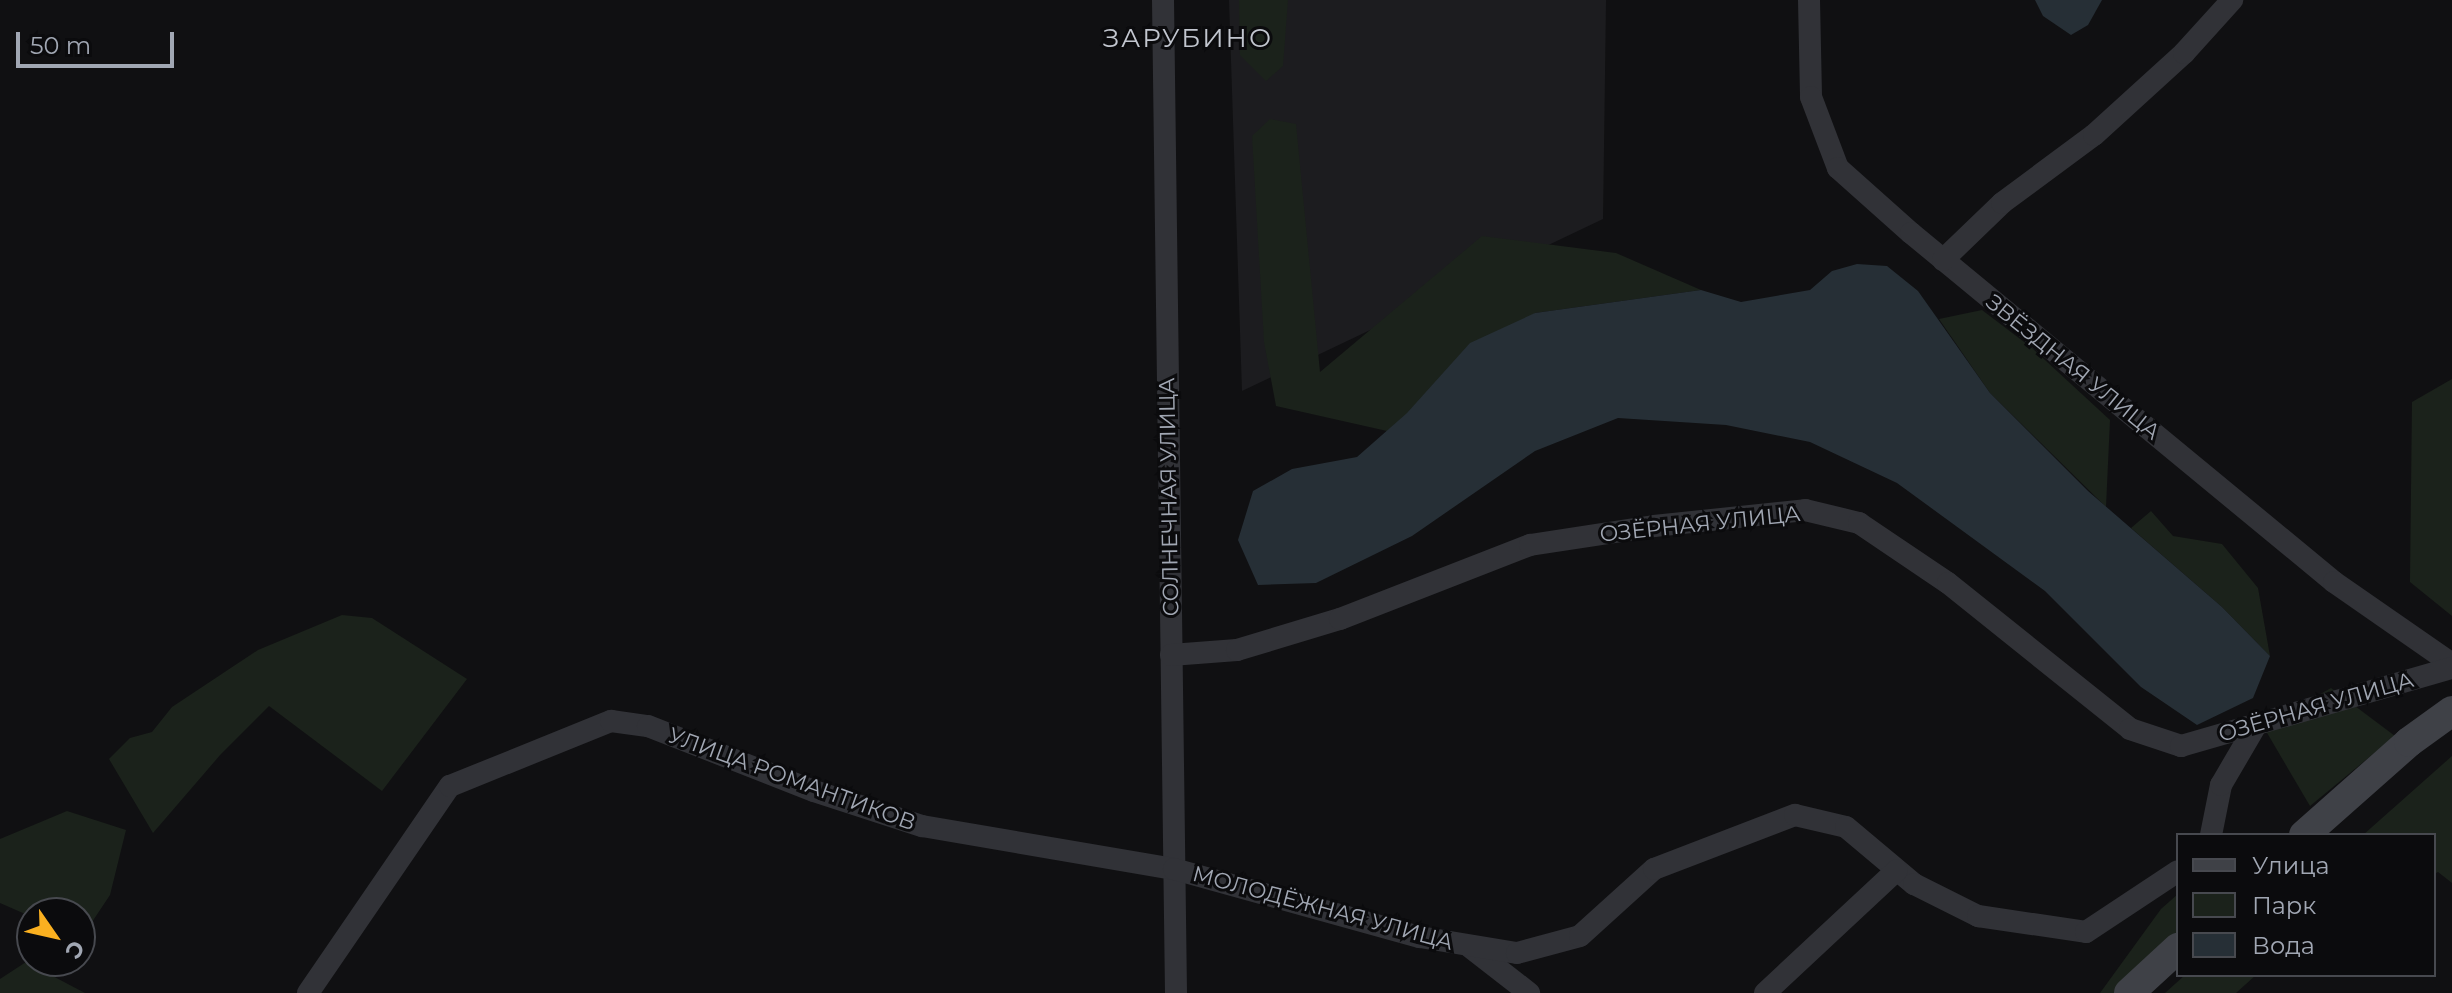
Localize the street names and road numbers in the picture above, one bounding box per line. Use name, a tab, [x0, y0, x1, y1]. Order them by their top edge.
street label: ЗВЁЗДНАЯ УЛИЦА	[1981, 289, 2165, 445]
street label: СОЛНЕЧНАЯ УЛИЦА	[1154, 377, 1184, 617]
street label: ОЗЁРНАЯ УЛИЦА	[1598, 500, 1802, 548]
street label: ОЗЁРНАЯ УЛИЦА	[2215, 666, 2417, 748]
street label: УЛИЦА РОМАНТИКОВ	[665, 722, 919, 836]
street label: МОЛОДЁЖНАЯ УЛИЦА	[1190, 860, 1456, 956]

